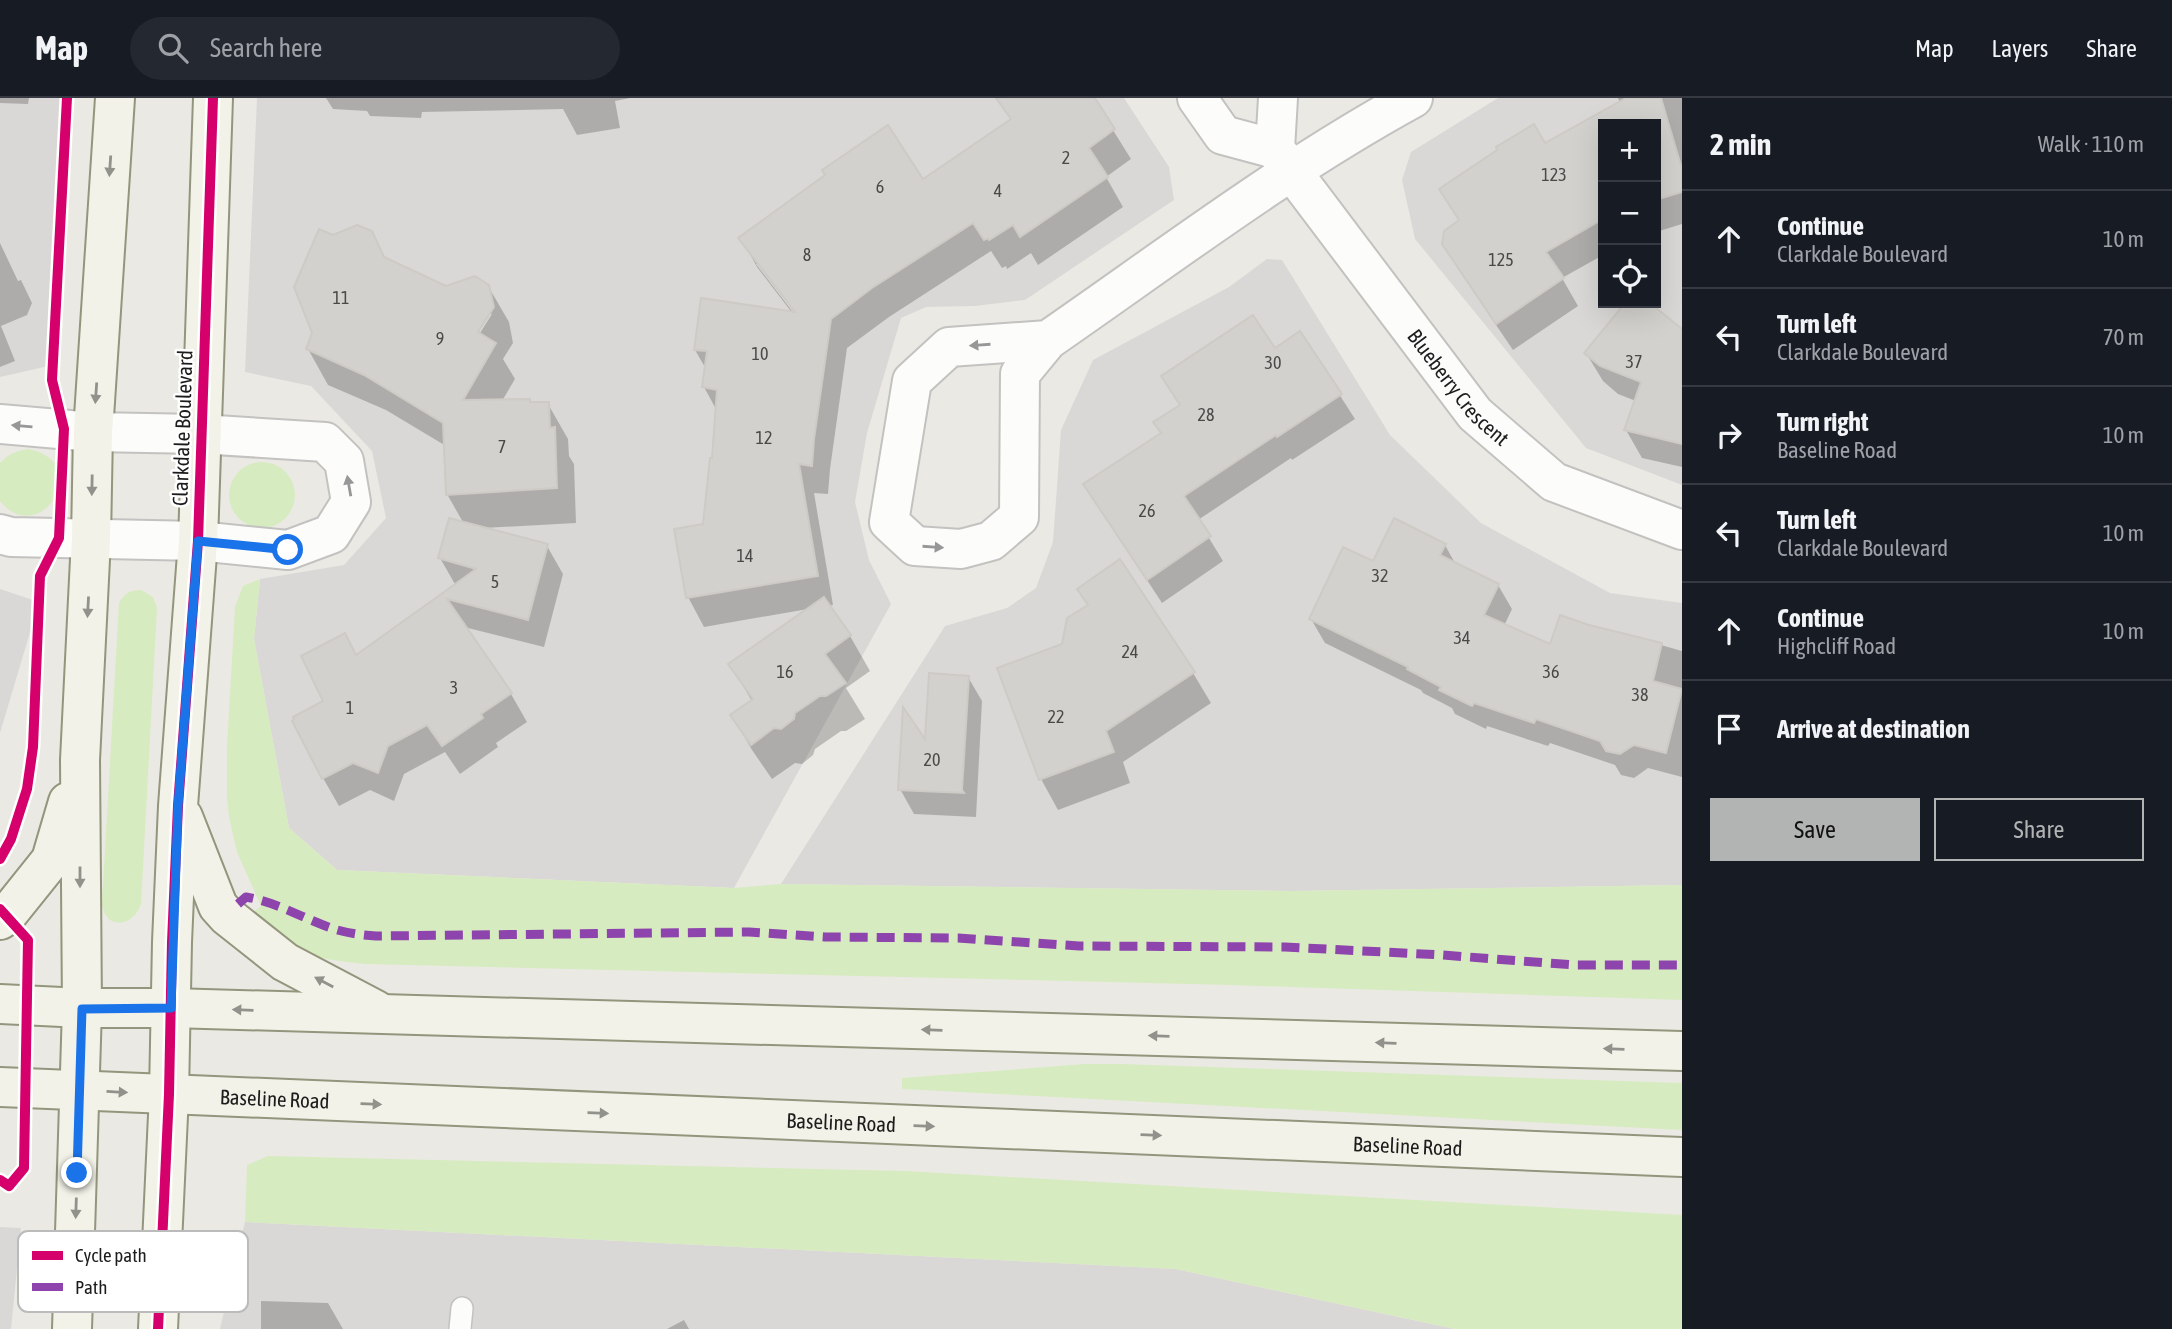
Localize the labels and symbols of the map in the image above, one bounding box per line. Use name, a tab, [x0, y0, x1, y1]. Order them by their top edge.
house number: 2	[1062, 147, 1070, 168]
one-way arrow	[104, 155, 115, 177]
house number: 123	[1541, 164, 1567, 185]
house number: 6	[876, 176, 884, 197]
house number: 4	[994, 180, 1002, 201]
house number: 8	[803, 244, 811, 265]
house number: 125	[1488, 249, 1514, 270]
house number: 11	[333, 287, 349, 308]
street label: Blueberry Crescent	[1403, 324, 1514, 450]
house number: 9	[436, 328, 444, 349]
one-way arrow	[969, 340, 991, 351]
house number: 10	[752, 343, 768, 364]
street label: Clarkdale Boulevard	[167, 349, 197, 507]
house number: 37	[1626, 351, 1642, 372]
house number: 30	[1265, 352, 1281, 373]
one-way arrow	[90, 382, 101, 404]
house number: 28	[1198, 404, 1214, 425]
one-way arrow	[11, 420, 33, 431]
house number: 12	[756, 427, 772, 448]
house number: 7	[498, 436, 506, 457]
one-way arrow	[343, 474, 354, 496]
one-way arrow	[86, 475, 98, 497]
house number: 26	[1139, 500, 1155, 521]
route start	[272, 534, 303, 565]
one-way arrow	[922, 542, 944, 553]
house number: 14	[737, 545, 753, 566]
house number: 32	[1372, 565, 1388, 586]
house number: 5	[491, 571, 499, 592]
one-way arrow	[82, 597, 93, 619]
house number: 34	[1454, 627, 1470, 648]
house number: 24	[1122, 641, 1138, 662]
house number: 16	[777, 661, 793, 682]
house number: 36	[1543, 661, 1559, 682]
house number: 3	[450, 677, 458, 698]
house number: 38	[1632, 684, 1648, 705]
house number: 1	[346, 697, 354, 718]
house number: 22	[1048, 706, 1064, 727]
house number: 20	[924, 749, 940, 770]
one-way arrow	[74, 866, 86, 888]
one-way arrow	[314, 977, 334, 988]
one-way arrow	[231, 1005, 253, 1016]
one-way arrow	[920, 1024, 942, 1036]
one-way arrow	[1148, 1031, 1170, 1042]
one-way arrow	[1375, 1037, 1397, 1048]
one-way arrow	[1603, 1043, 1625, 1054]
street label: Baseline Road	[219, 1084, 330, 1113]
one-way arrow	[106, 1087, 128, 1098]
one-way arrow	[360, 1098, 382, 1109]
one-way arrow	[588, 1108, 610, 1119]
street label: Baseline Road	[786, 1108, 897, 1136]
one-way arrow	[913, 1121, 935, 1132]
one-way arrow	[1140, 1130, 1162, 1141]
street label: Baseline Road	[1352, 1131, 1463, 1160]
route end	[61, 1157, 92, 1188]
one-way arrow	[70, 1197, 82, 1219]
legend	[18, 1231, 248, 1312]
text: Cycle path	[75, 1244, 147, 1266]
text: Path	[75, 1276, 107, 1298]

